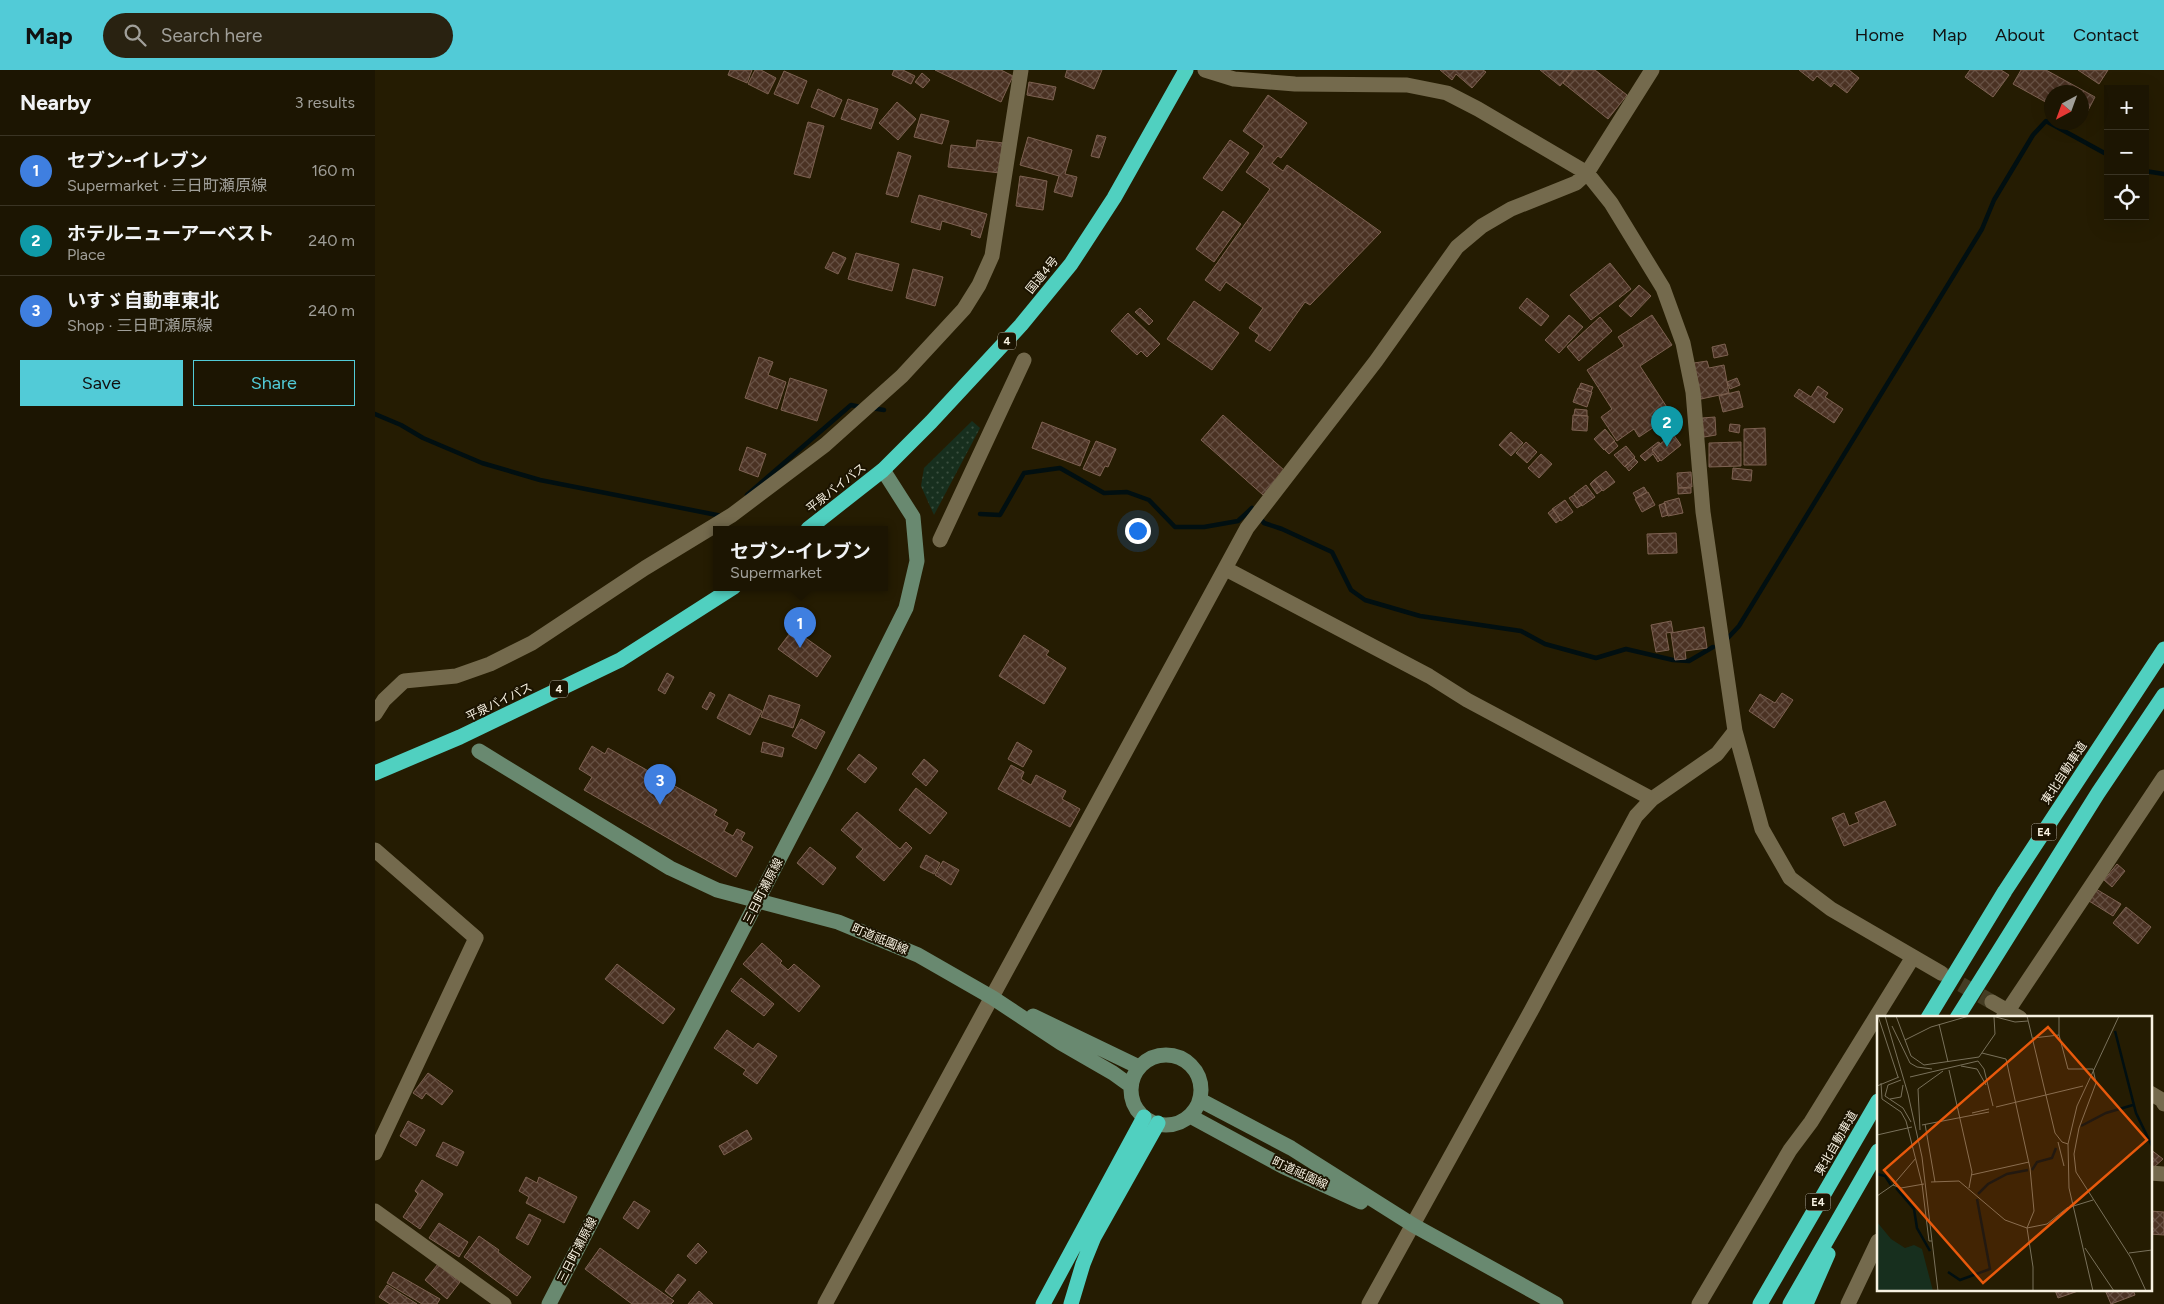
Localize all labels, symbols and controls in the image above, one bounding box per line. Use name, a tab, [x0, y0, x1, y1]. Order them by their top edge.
search box	[103, 13, 453, 58]
text: Map	[25, 21, 73, 50]
icon: search	[121, 21, 149, 49]
text: Search here	[161, 24, 262, 47]
text: Home	[1855, 24, 1904, 46]
text: Map	[1932, 24, 1967, 46]
text: About	[1995, 24, 2045, 46]
text: Contact	[2073, 24, 2139, 46]
north arrow	[2044, 85, 2089, 130]
map controls	[2104, 85, 2149, 220]
button: +	[2104, 85, 2149, 130]
text: Nearby	[20, 90, 91, 115]
text: 3 results	[295, 93, 355, 112]
button: −	[2104, 130, 2149, 175]
text: セブン-イレブン	[67, 149, 208, 172]
text: 1	[33, 161, 39, 180]
text: 160 m	[312, 161, 355, 180]
button: locate	[2104, 175, 2149, 220]
text: Supermarket · 三日町瀬原線	[67, 176, 267, 195]
text: ホテルニューアーベスト	[67, 222, 274, 245]
text: 2	[31, 231, 41, 250]
text: 240 m	[308, 231, 355, 250]
text: Place	[67, 245, 105, 264]
street label: 国道4号	[1023, 254, 1061, 296]
text: いすゞ自動車東北	[67, 289, 219, 312]
text: 3	[32, 301, 40, 320]
text: 240 m	[308, 301, 355, 320]
text: Shop · 三日町瀬原線	[67, 316, 212, 335]
road number: 4	[998, 332, 1016, 350]
button: Save	[20, 360, 183, 406]
button: Share	[193, 360, 355, 406]
pin: 2	[1651, 406, 1683, 447]
street label: 平泉バイパス	[803, 460, 869, 516]
your location	[1125, 518, 1151, 544]
popup	[713, 526, 888, 591]
text: セブン-イレブン	[730, 540, 871, 563]
text: Supermarket	[730, 563, 822, 582]
pin: 1	[784, 607, 816, 648]
street label: 平泉バイパス	[464, 680, 534, 724]
road number: 4	[550, 680, 568, 698]
street label: 東北自動車道	[2039, 739, 2089, 807]
pin: 3	[644, 764, 676, 805]
road number: E4	[2031, 824, 2057, 840]
street label: 三日町瀬原線	[740, 856, 786, 926]
street label: 町道祗園線	[850, 921, 910, 957]
inset map	[1877, 1016, 2151, 1292]
street label: 東北自動車道	[1812, 1108, 1860, 1178]
street label: 町道祗園線	[1270, 1154, 1330, 1192]
road number: E4	[1805, 1194, 1831, 1210]
street label: 三日町瀬原線	[554, 1215, 600, 1285]

